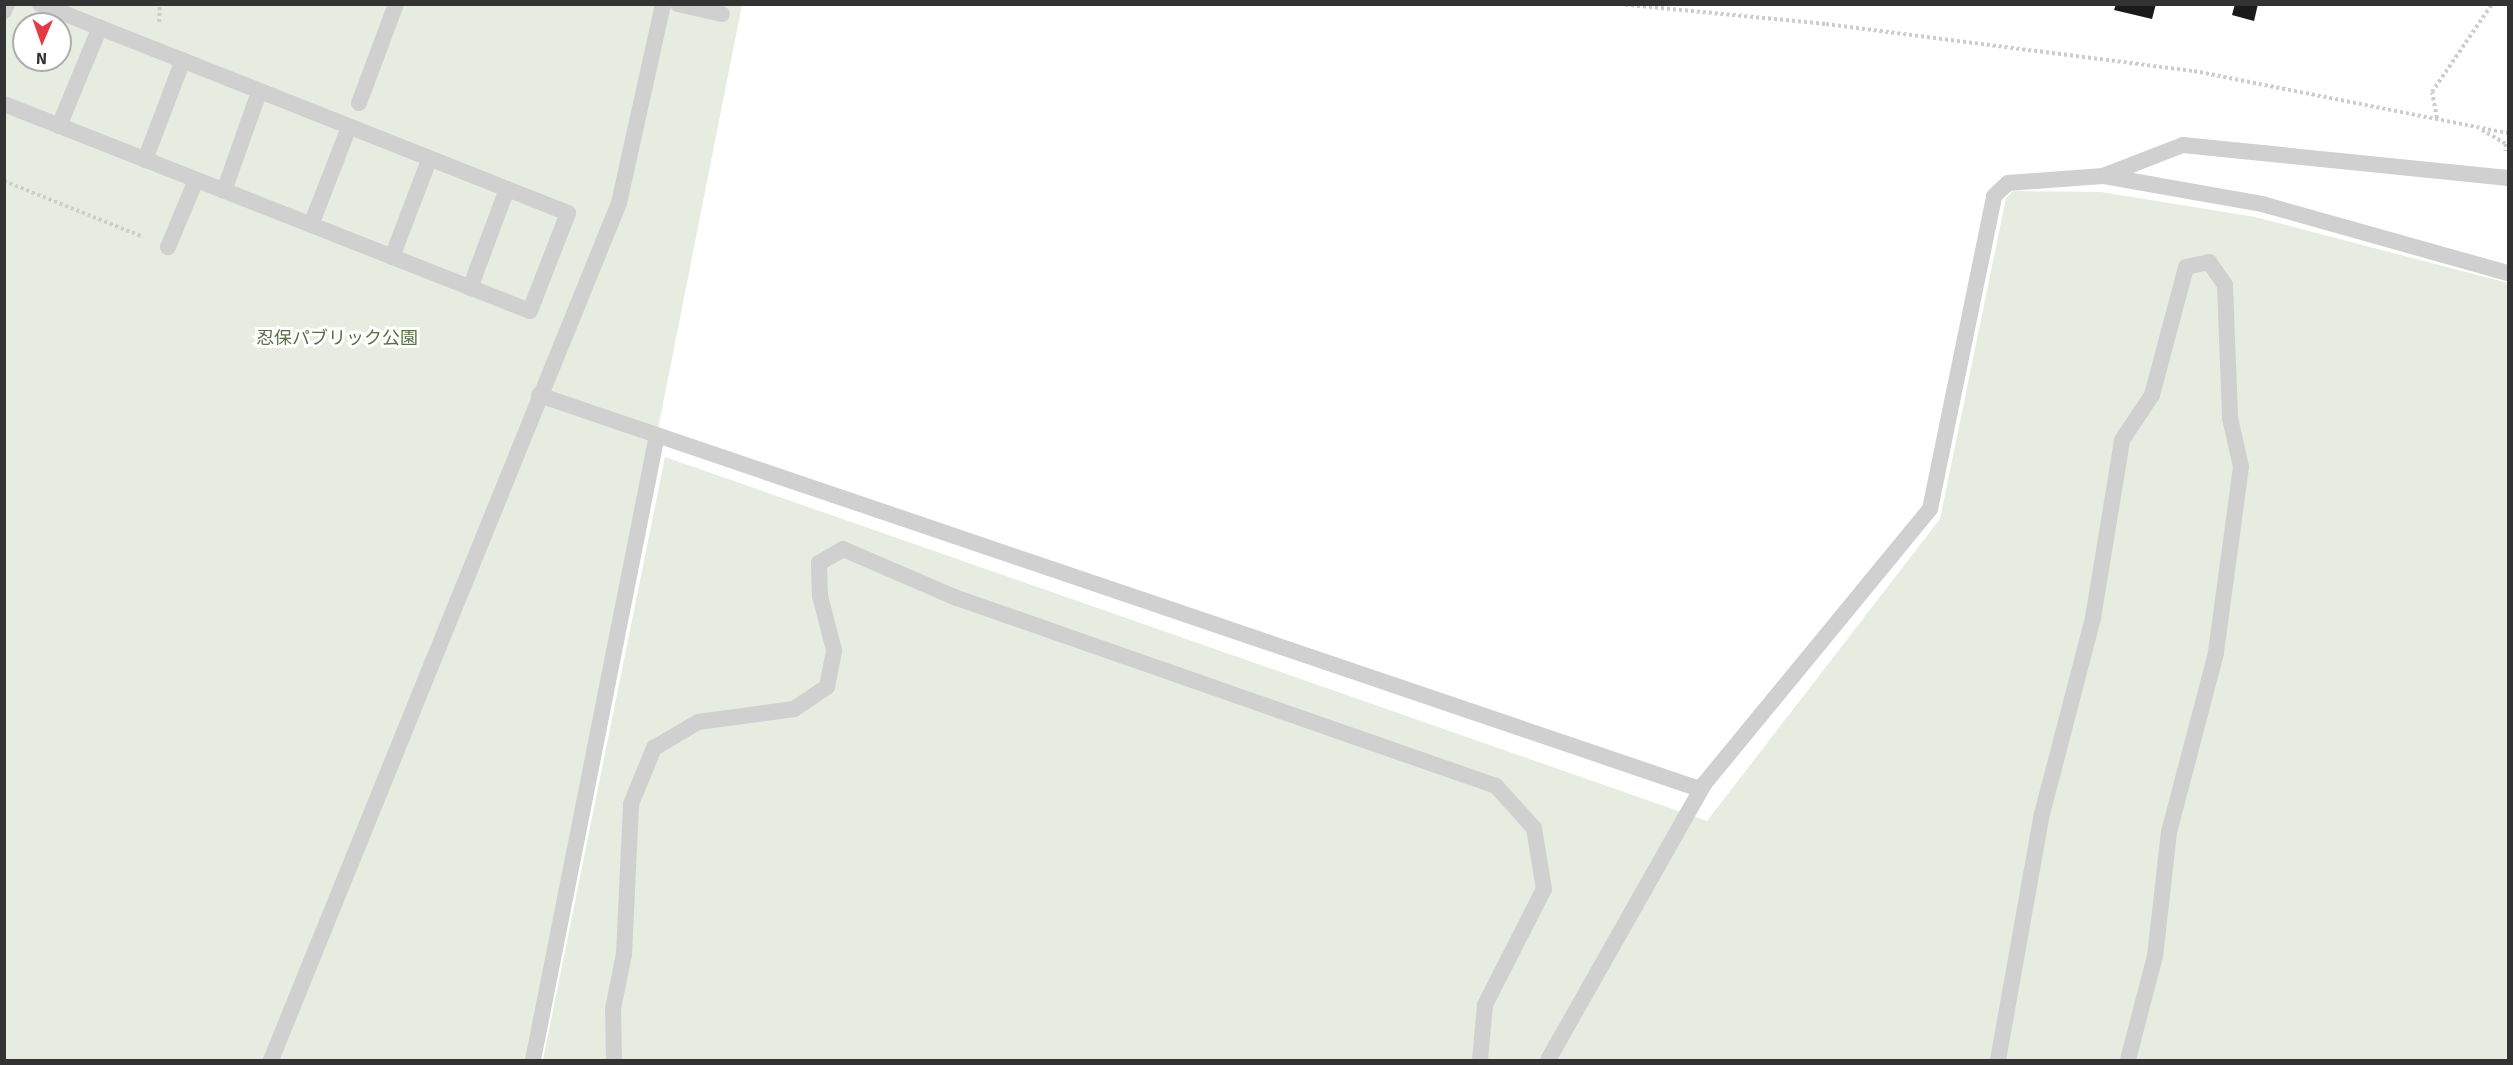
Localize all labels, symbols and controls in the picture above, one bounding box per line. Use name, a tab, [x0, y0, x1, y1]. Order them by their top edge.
north arrow	[12, 12, 72, 72]
text: N	[36, 48, 47, 68]
park label: 忍保パブリック公園	[256, 327, 418, 349]

